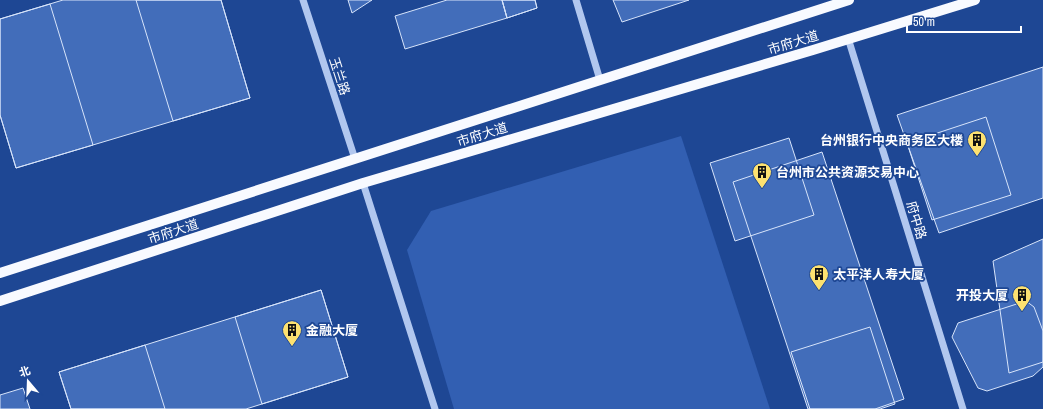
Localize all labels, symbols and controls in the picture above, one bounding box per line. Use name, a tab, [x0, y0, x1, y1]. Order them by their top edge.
scale bar	[907, 8, 1021, 34]
text: 50 m	[913, 14, 935, 30]
street label: 市府大道	[766, 27, 821, 58]
street label: 玉兰路	[325, 55, 354, 97]
street label: 市府大道	[455, 119, 510, 150]
building icon: 台州银行中央商务区大楼	[966, 129, 988, 157]
place label: 台州银行中央商务区大楼	[820, 132, 963, 149]
building icon: 台州市公共资源交易中心	[751, 161, 773, 189]
place label: 台州市公共资源交易中心	[776, 164, 919, 181]
street label: 府中路	[903, 199, 930, 241]
street label: 市府大道	[146, 215, 201, 248]
building icon: 太平洋人寿大厦	[808, 263, 830, 291]
place label: 太平洋人寿大厦	[833, 266, 924, 283]
building icon: 开投大厦	[1011, 284, 1033, 312]
place label: 开投大厦	[956, 287, 1008, 304]
building icon: 金融大厦	[281, 319, 303, 347]
place label: 金融大厦	[306, 322, 358, 339]
north arrow	[8, 361, 48, 401]
text: 北	[17, 363, 32, 380]

